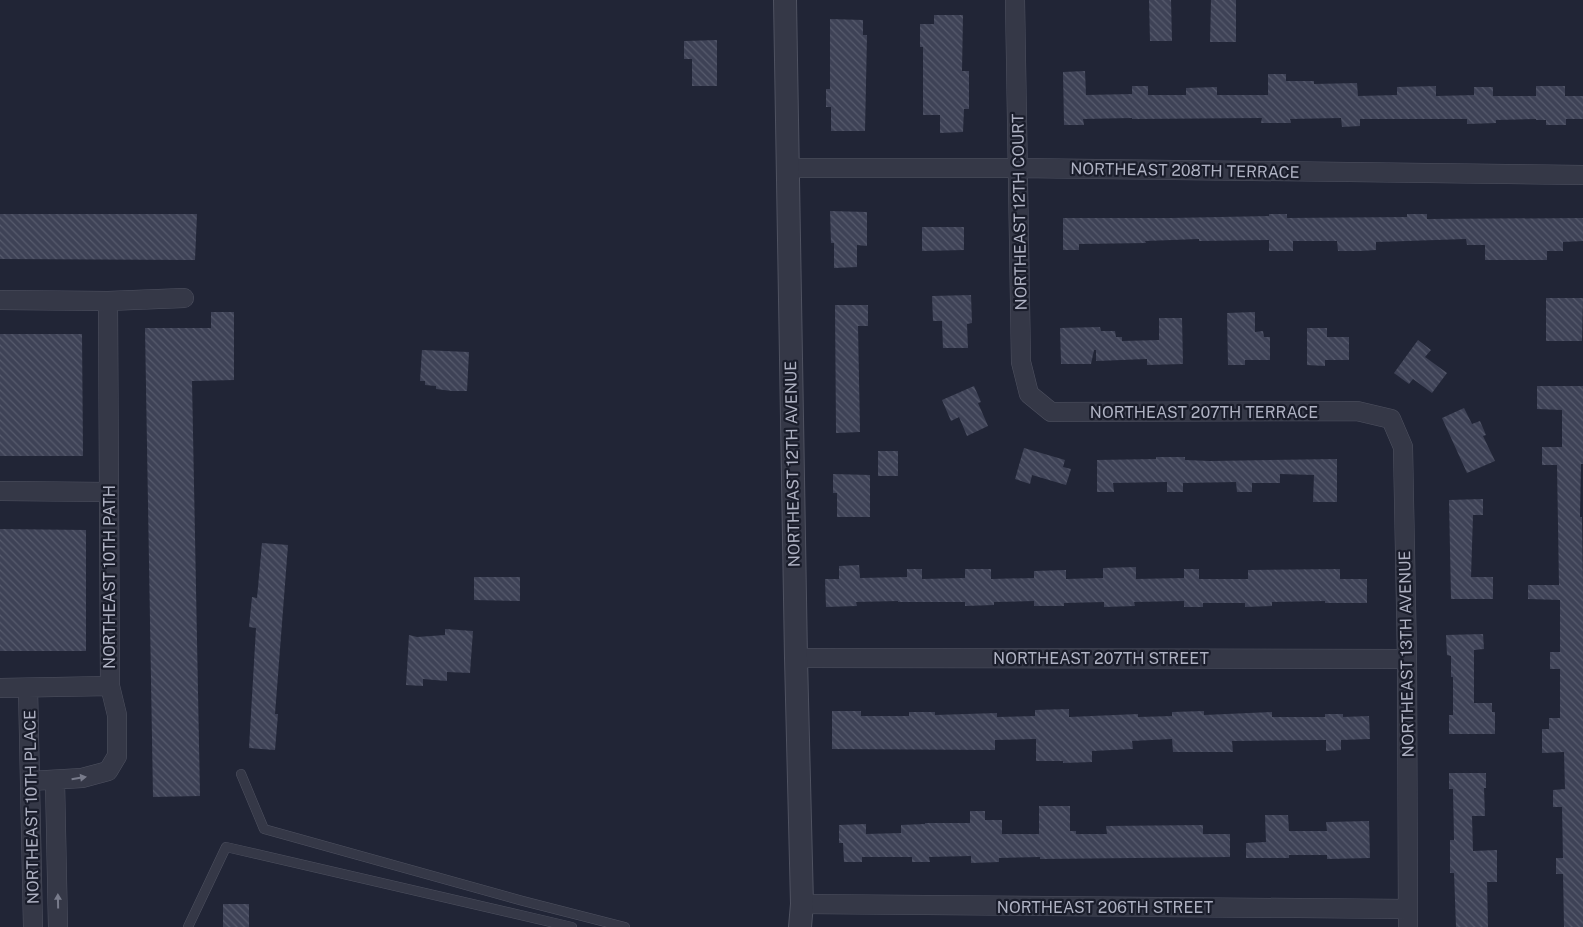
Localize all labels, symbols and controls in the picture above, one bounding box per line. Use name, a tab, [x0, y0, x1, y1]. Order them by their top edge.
street label: NORTHEAST 12TH COURT	[1008, 113, 1031, 310]
street label: NORTHEAST 208TH TERRACE	[1070, 159, 1300, 182]
street label: NORTHEAST 12TH AVENUE	[781, 361, 804, 567]
street label: NORTHEAST 207TH TERRACE	[1090, 403, 1318, 422]
street label: NORTHEAST 10TH PATH	[100, 485, 119, 669]
street label: NORTHEAST 13TH AVENUE	[1395, 550, 1418, 757]
street label: NORTHEAST 207TH STREET	[993, 649, 1209, 668]
street label: NORTHEAST 10TH PLACE	[20, 710, 43, 904]
one-way arrow	[71, 774, 87, 782]
one-way arrow	[53, 893, 61, 909]
street label: NORTHEAST 206TH STREET	[997, 898, 1214, 917]

